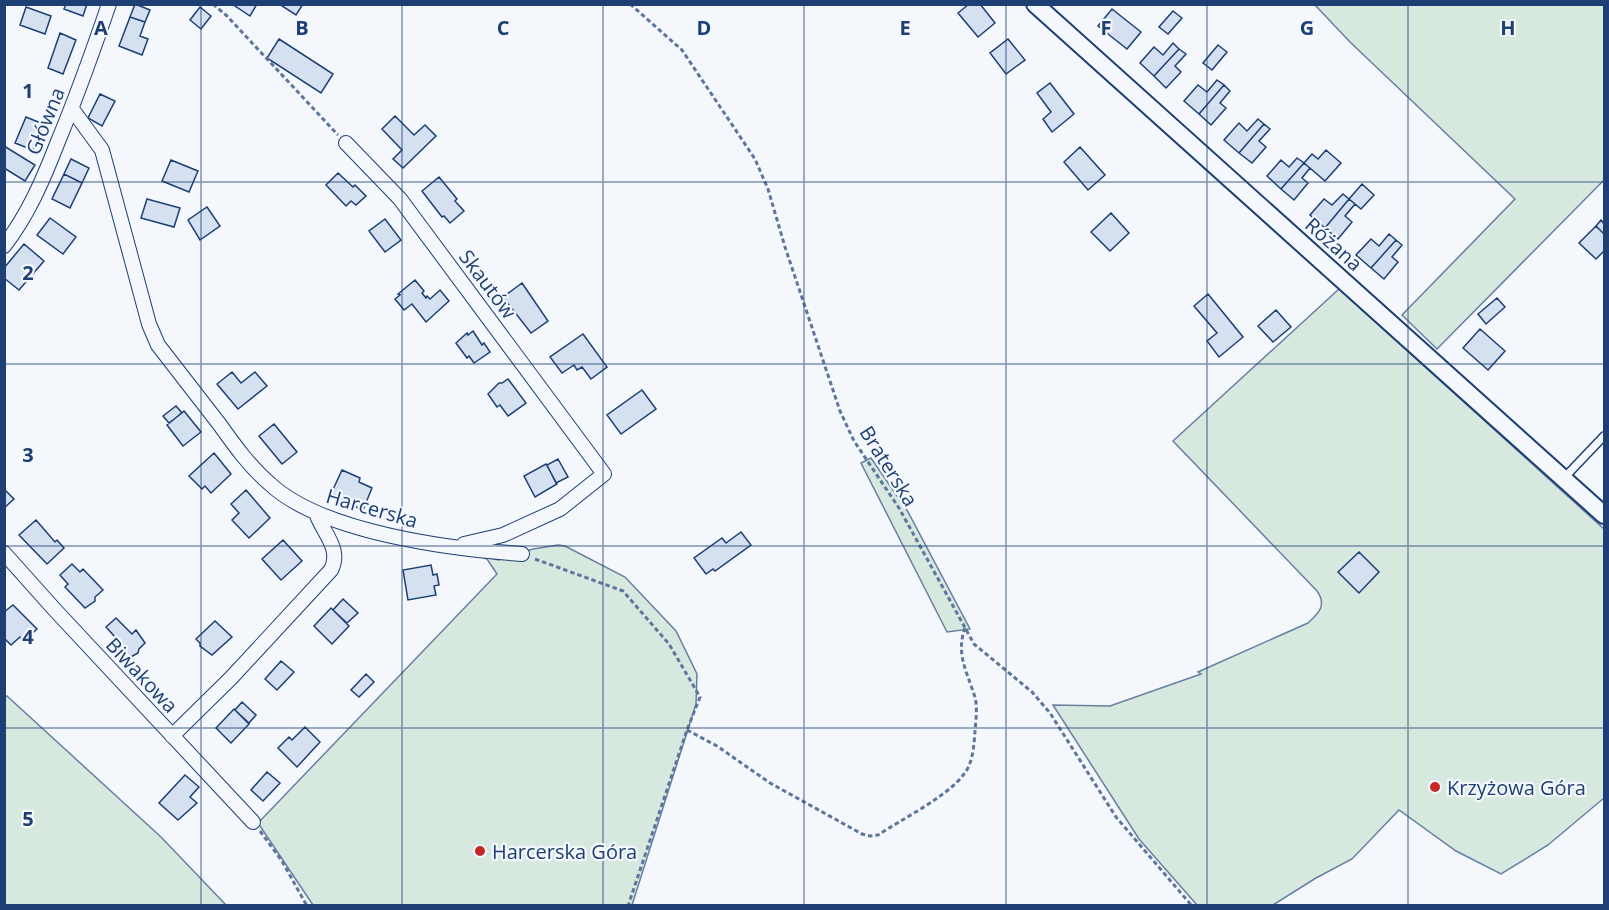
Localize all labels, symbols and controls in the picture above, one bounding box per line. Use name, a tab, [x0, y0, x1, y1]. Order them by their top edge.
text: A	[94, 14, 108, 41]
text: B	[295, 14, 309, 41]
text: C	[497, 14, 510, 41]
text: D	[697, 14, 711, 41]
text: E	[899, 14, 911, 41]
text: F	[1101, 14, 1111, 41]
text: G	[1300, 14, 1314, 41]
text: H	[1500, 14, 1516, 41]
text: 1	[22, 77, 34, 104]
street label: Główna	[19, 83, 71, 159]
street label: Różana	[1300, 211, 1368, 277]
street label: Skautów	[453, 244, 523, 324]
text: 2	[22, 259, 34, 286]
street label: Braterska	[854, 421, 924, 511]
text: 3	[22, 441, 34, 468]
street label: Harcerska	[323, 482, 421, 534]
text: 4	[22, 623, 34, 650]
street label: Biwakowa	[100, 632, 184, 718]
place label: Krzyżowa Góra	[1447, 774, 1586, 801]
marker: Krzyżowa Góra	[1428, 780, 1442, 794]
text: 5	[22, 805, 34, 832]
place label: Harcerska Góra	[492, 838, 637, 865]
marker: Harcerska Góra	[473, 844, 487, 858]

